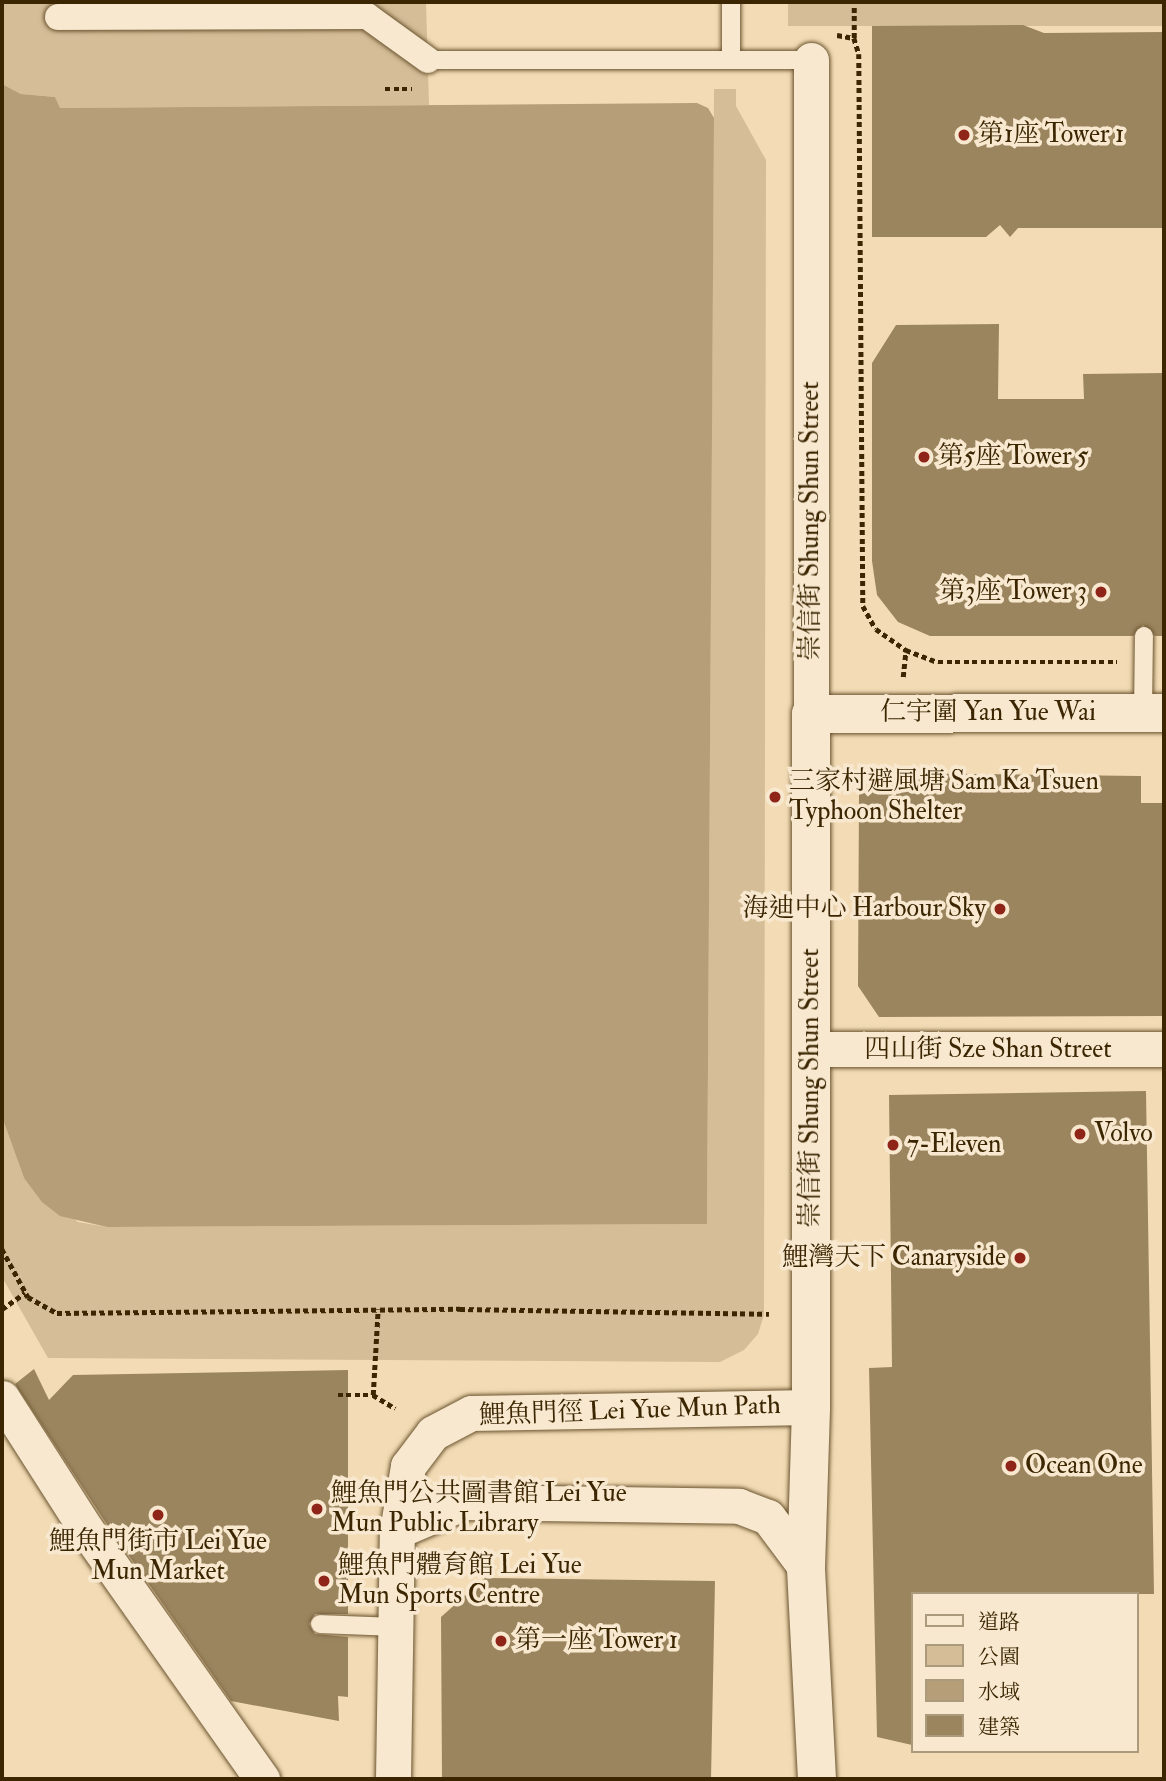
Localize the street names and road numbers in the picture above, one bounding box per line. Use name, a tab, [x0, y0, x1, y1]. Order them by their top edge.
street label: 崇信街 Shung Shun Street	[795, 381, 827, 661]
street label: 仁宇圍 Yan Yue Wai	[880, 697, 1096, 729]
street label: 崇信街 Shung Shun Street	[795, 948, 827, 1228]
street label: 四山街 Sze Shan Street	[864, 1034, 1112, 1066]
street label: 鯉魚門徑 Lei Yue Mun Path	[479, 1390, 781, 1432]

